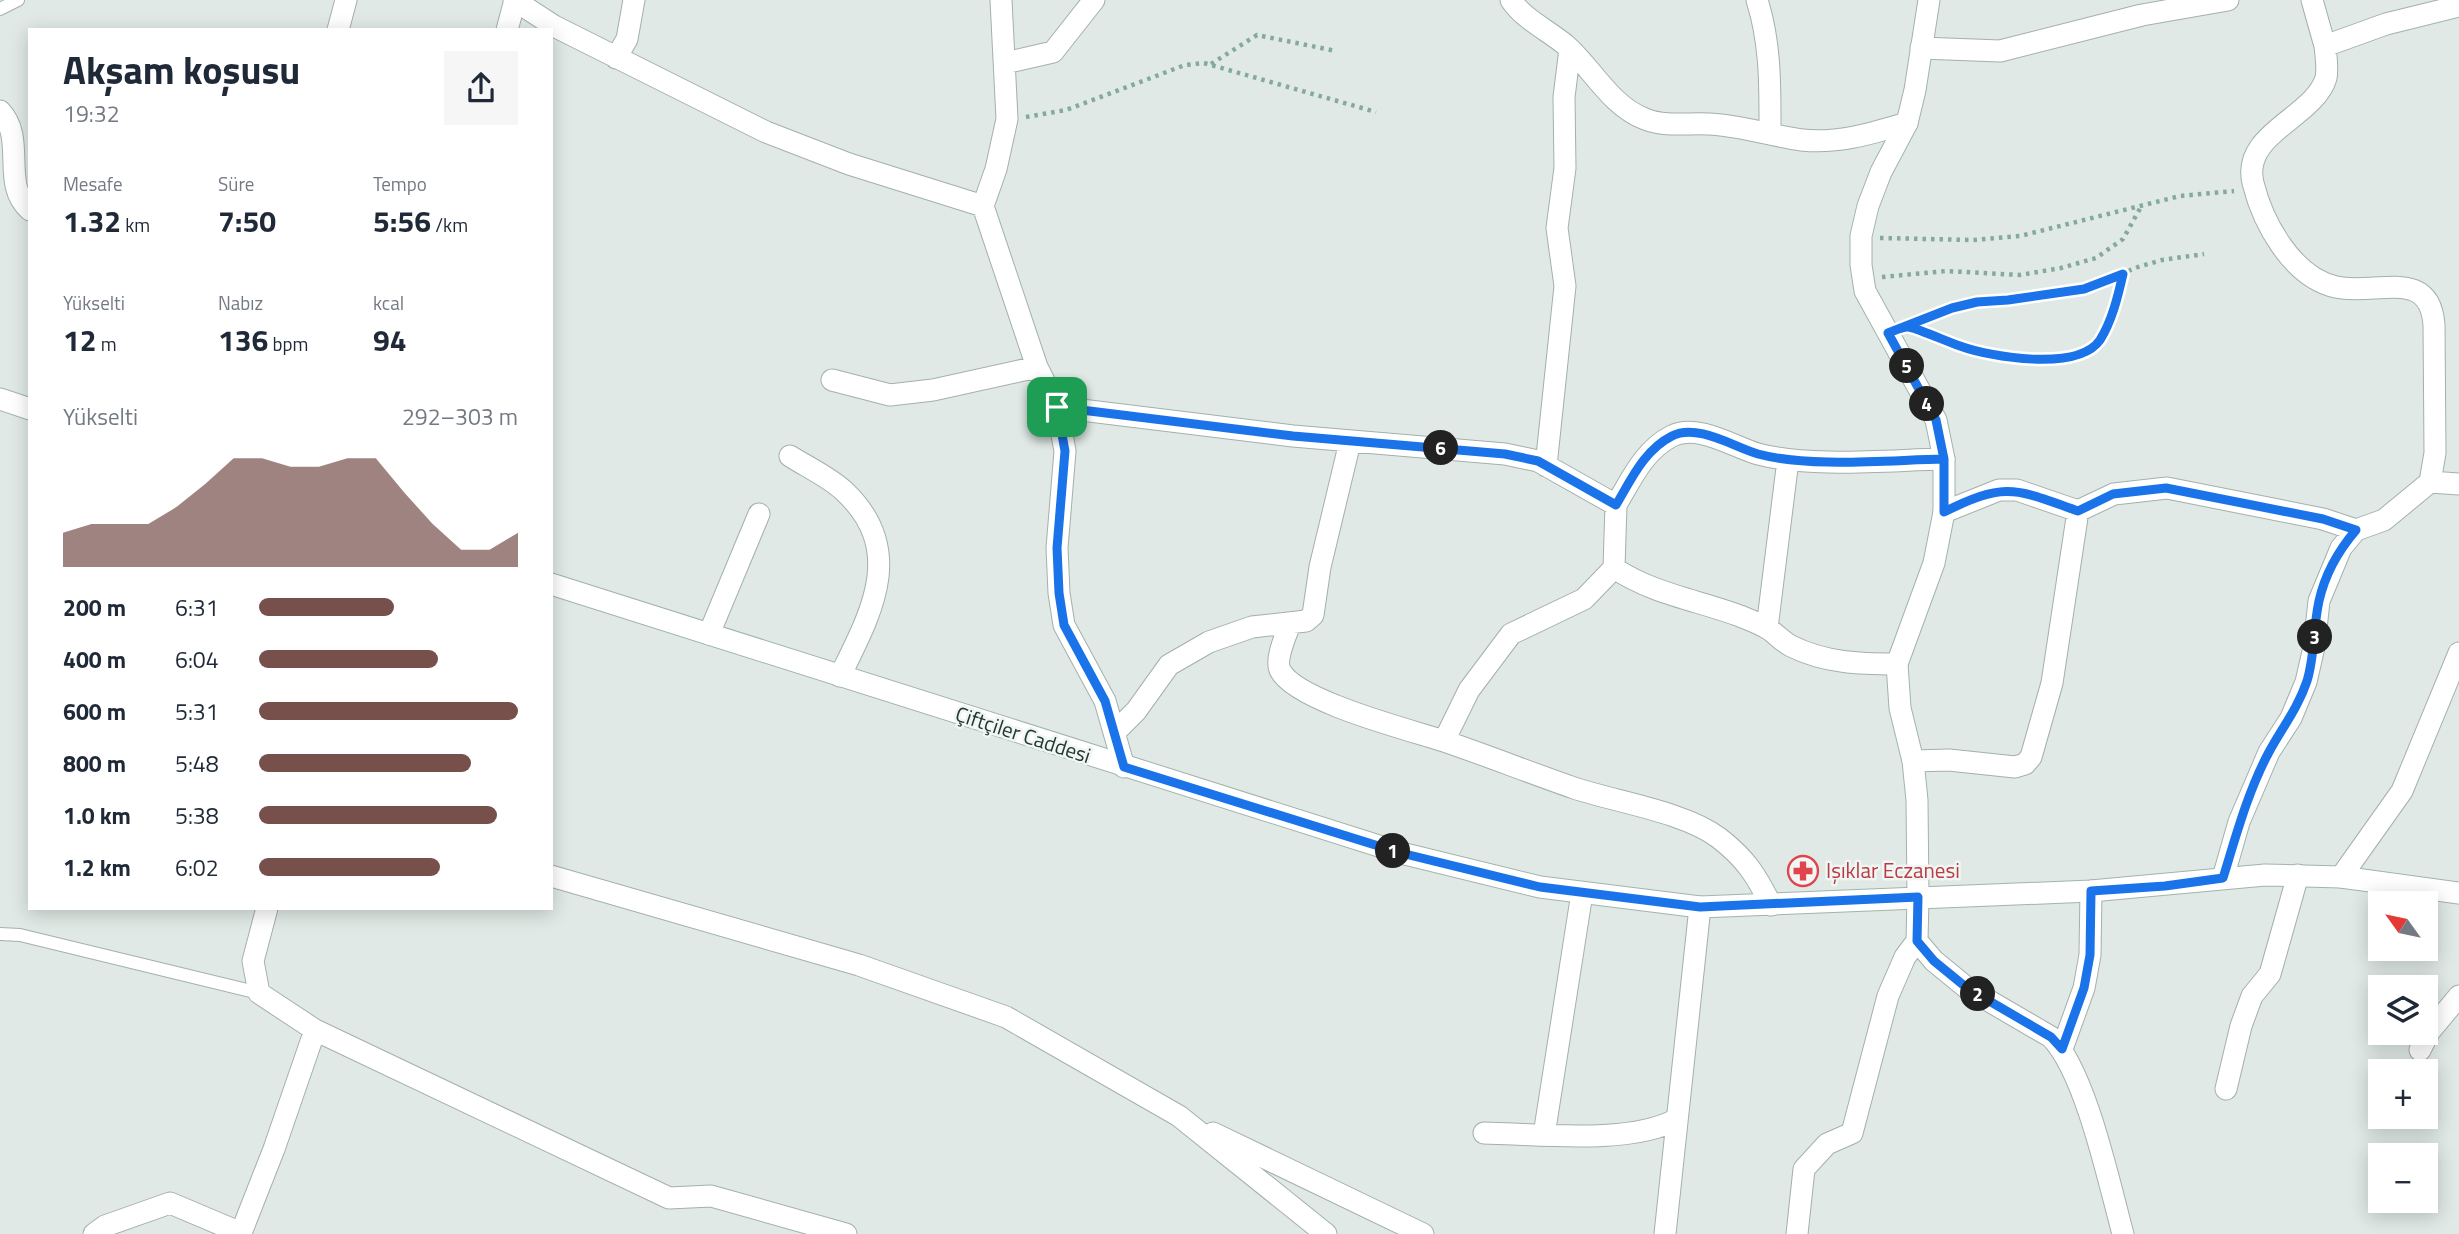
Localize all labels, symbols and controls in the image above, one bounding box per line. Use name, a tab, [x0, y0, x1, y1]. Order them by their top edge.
text: Akşam koşusu	[63, 41, 300, 99]
button: share	[444, 51, 518, 125]
text: 19:32	[63, 96, 120, 131]
text: Mesafe	[63, 169, 123, 198]
text: Süre	[218, 169, 254, 198]
text: Tempo	[373, 169, 427, 198]
text: 1.32	[63, 198, 121, 244]
text: 7:50	[218, 198, 276, 244]
text: 5:56	[373, 198, 431, 244]
text: km	[121, 210, 150, 239]
text: /km	[431, 210, 468, 239]
text: Yükselti	[63, 288, 125, 317]
text: Nabız	[218, 288, 263, 317]
text: kcal	[373, 288, 404, 317]
text: 12	[63, 317, 97, 363]
text: 136	[218, 317, 268, 363]
text: 94	[373, 317, 407, 363]
text: m	[97, 329, 117, 358]
text: bpm	[268, 329, 308, 358]
pin: 5	[1890, 348, 1924, 384]
text: 5	[1901, 351, 1912, 380]
pin	[1027, 377, 1087, 437]
pin: 4	[1910, 386, 1944, 422]
icon: arrive	[1038, 388, 1076, 426]
text: 4	[1921, 389, 1932, 418]
text: Yükselti	[63, 399, 138, 434]
text: 292–303 m	[402, 399, 518, 434]
pin: 6	[1424, 430, 1458, 466]
text: 6	[1435, 433, 1446, 462]
text: 200 m	[63, 590, 126, 625]
text: 6:31	[175, 590, 219, 625]
pin: 3	[2298, 620, 2332, 654]
text: 3	[2309, 622, 2320, 651]
text: 400 m	[63, 642, 126, 677]
text: 6:04	[175, 642, 219, 677]
text: 600 m	[63, 694, 126, 729]
text: 5:31	[175, 694, 219, 729]
street label: Çiftçiler Caddesi	[952, 697, 1095, 771]
text: 800 m	[63, 746, 126, 781]
text: 5:48	[175, 746, 219, 781]
text: 1.0 km	[63, 798, 131, 833]
text: 5:38	[175, 798, 219, 833]
pin: 1	[1376, 834, 1410, 868]
text: 1	[1387, 836, 1398, 865]
text: 1.2 km	[63, 850, 131, 885]
text: 6:02	[175, 850, 219, 885]
pharmacy icon: Işıklar Eczanesi	[1786, 854, 1820, 888]
place label: Işıklar Eczanesi	[1826, 854, 1960, 886]
north arrow	[2368, 891, 2438, 961]
map controls	[2368, 891, 2438, 1213]
button: layers	[2368, 975, 2438, 1045]
pin: 2	[1960, 976, 1996, 1012]
text: 2	[1972, 979, 1983, 1008]
button: +	[2368, 1059, 2438, 1129]
button: −	[2368, 1143, 2438, 1213]

